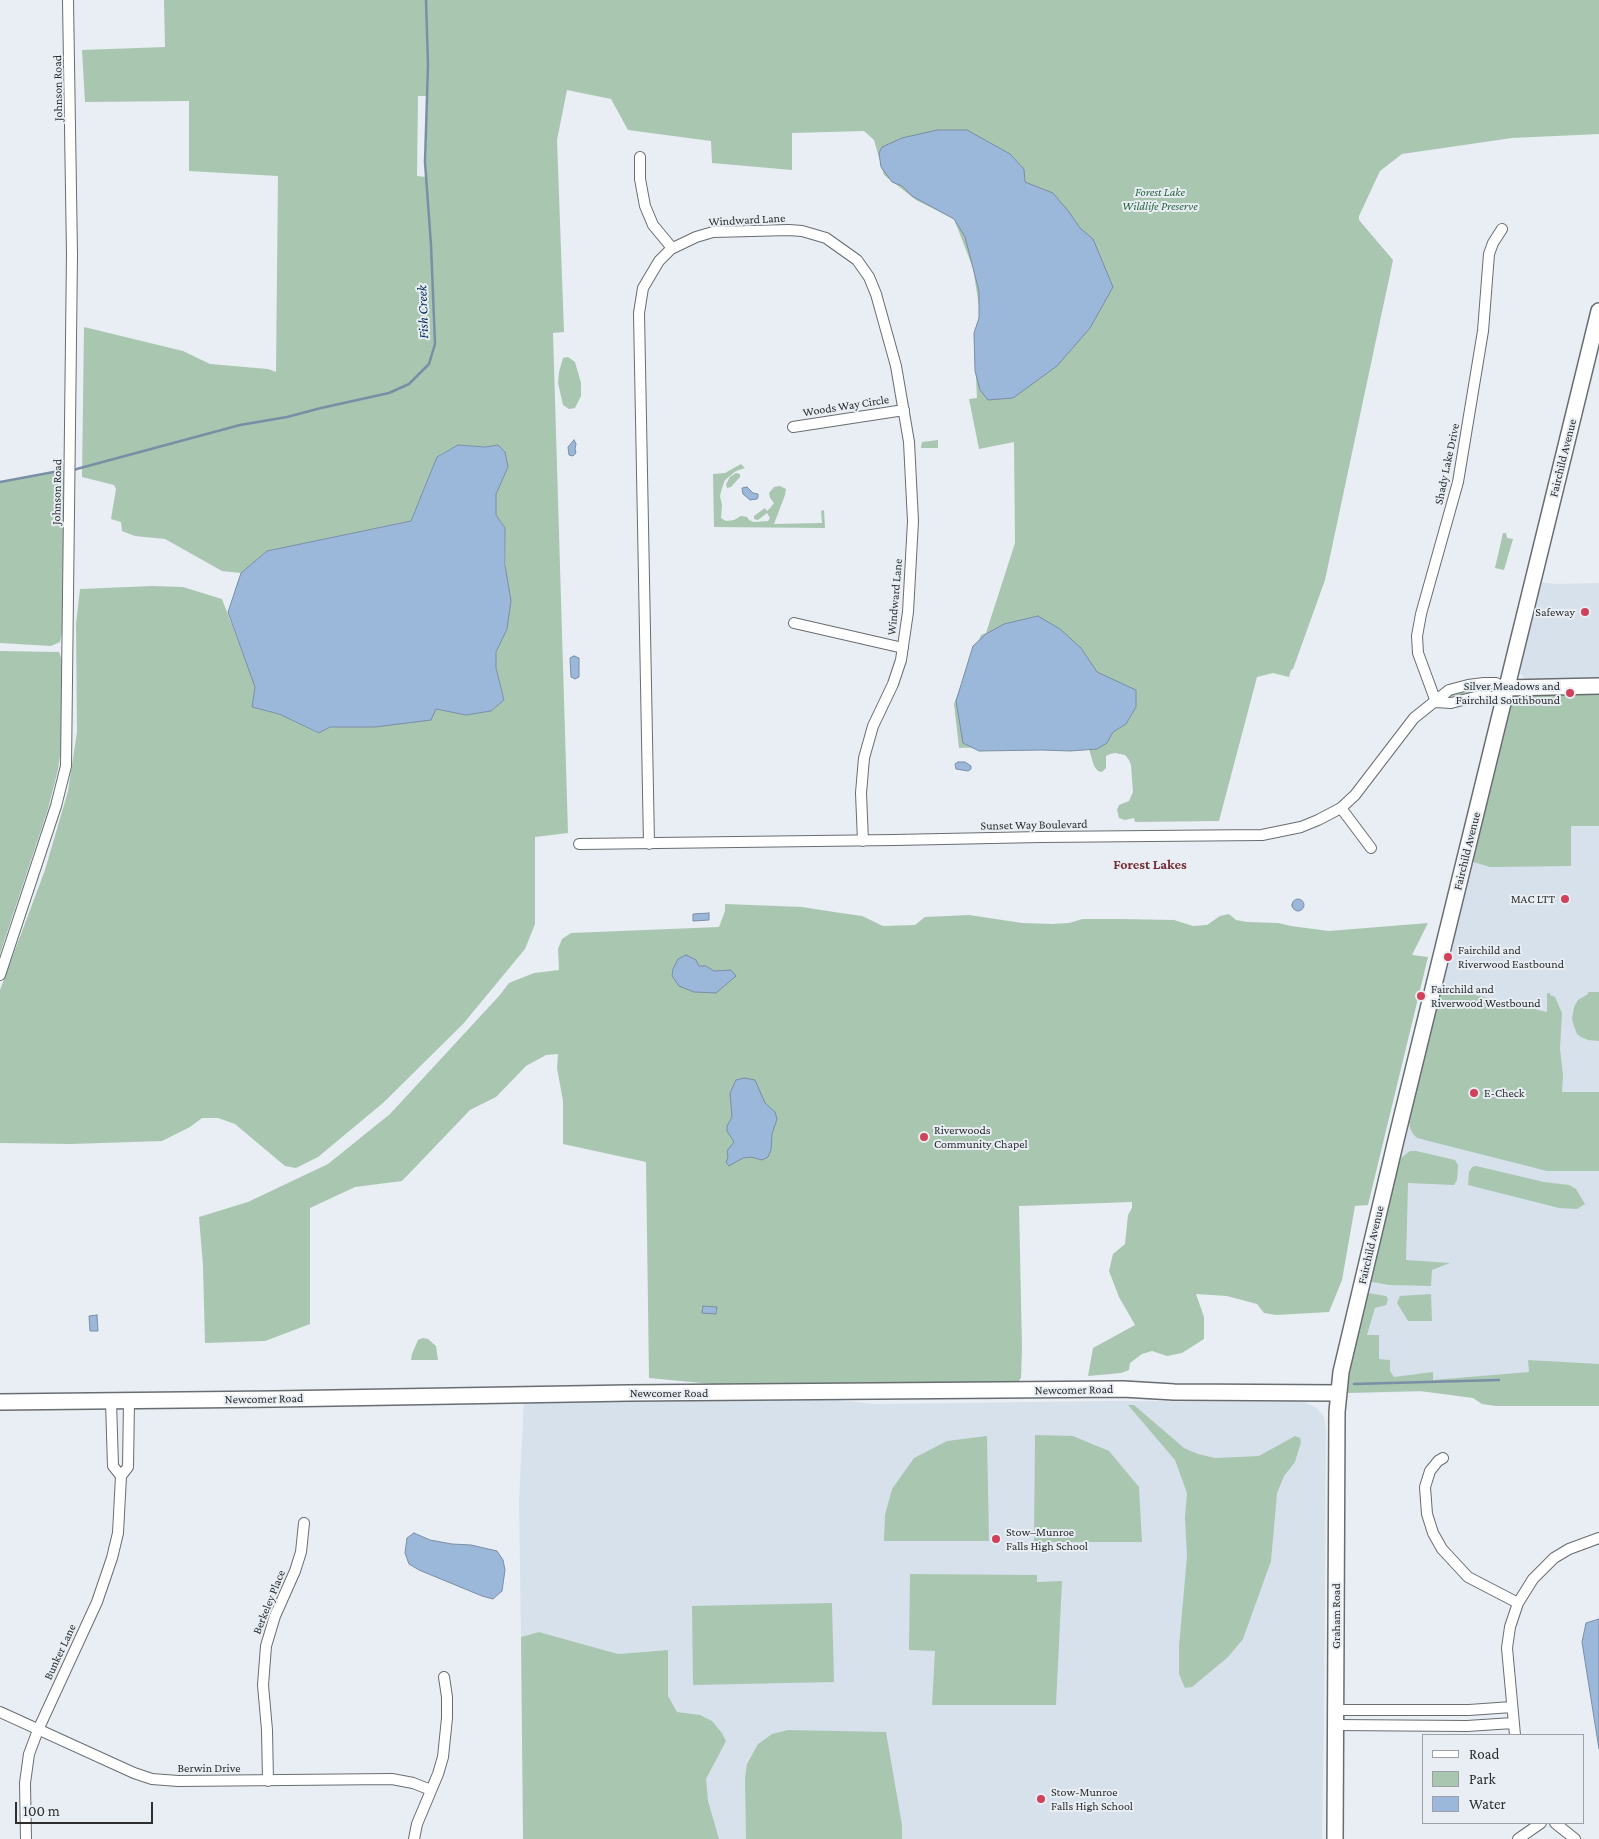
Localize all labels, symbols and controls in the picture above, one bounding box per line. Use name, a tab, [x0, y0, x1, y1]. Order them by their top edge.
street label: Johnson Road	[50, 55, 66, 121]
park label: Forest Lake Wildlife Preserve	[1122, 185, 1198, 213]
street label: Windward Lane	[708, 211, 786, 229]
water label: Fish Creek	[414, 285, 432, 339]
street label: Woods Way Circle	[802, 392, 890, 420]
street label: Fairchild Avenue	[1546, 417, 1580, 499]
street label: Shady Lake Drive	[1431, 422, 1463, 506]
street label: Johnson Road	[49, 459, 65, 525]
street label: Windward Lane	[884, 558, 906, 636]
place label: Safeway	[1535, 605, 1575, 619]
marker: Safeway	[1579, 606, 1591, 618]
place label: Silver Meadows and Fairchild Southbound	[1456, 679, 1560, 707]
marker: Silver Meadows and Fairchild Southbound	[1564, 687, 1576, 699]
street label: Fairchild Avenue	[1450, 810, 1484, 892]
street label: Sunset Way Boulevard	[980, 817, 1088, 833]
district label: Forest Lakes	[1113, 857, 1187, 873]
place label: MAC LTT	[1511, 892, 1555, 906]
marker: MAC LTT	[1559, 893, 1571, 905]
place label: Fairchild and Riverwood Eastbound	[1458, 943, 1564, 971]
marker: Fairchild and Riverwood Eastbound	[1442, 951, 1454, 963]
place label: Fairchild and Riverwood Westbound	[1431, 982, 1541, 1010]
marker: Fairchild and Riverwood Westbound	[1415, 990, 1427, 1002]
place label: E-Check	[1484, 1086, 1524, 1100]
marker: E-Check	[1468, 1087, 1480, 1099]
place label: Riverwoods Community Chapel	[934, 1123, 1028, 1151]
marker: Riverwoods Community Chapel	[918, 1131, 930, 1143]
street label: Fairchild Avenue	[1355, 1204, 1387, 1286]
street label: Newcomer Road	[1035, 1382, 1113, 1398]
street label: Newcomer Road	[630, 1386, 708, 1400]
street label: Newcomer Road	[225, 1391, 303, 1407]
place label: Stow–Munroe Falls High School	[1006, 1525, 1088, 1553]
marker: Stow–Munroe Falls High School	[990, 1533, 1002, 1545]
street label: Berkeley Place	[250, 1568, 288, 1636]
street label: Graham Road	[1329, 1583, 1343, 1649]
street label: Bunker Lane	[41, 1622, 79, 1682]
legend	[1422, 1734, 1584, 1824]
text: Road	[1469, 1746, 1499, 1762]
street label: Berwin Drive	[178, 1761, 240, 1775]
text: Park	[1469, 1771, 1496, 1787]
place label: Stow-Munroe Falls High School	[1051, 1785, 1133, 1813]
scale bar	[18, 1792, 155, 1824]
marker: Stow-Munroe Falls High School	[1035, 1793, 1047, 1805]
text: Water	[1469, 1796, 1506, 1812]
text: 100 m	[23, 1803, 60, 1819]

